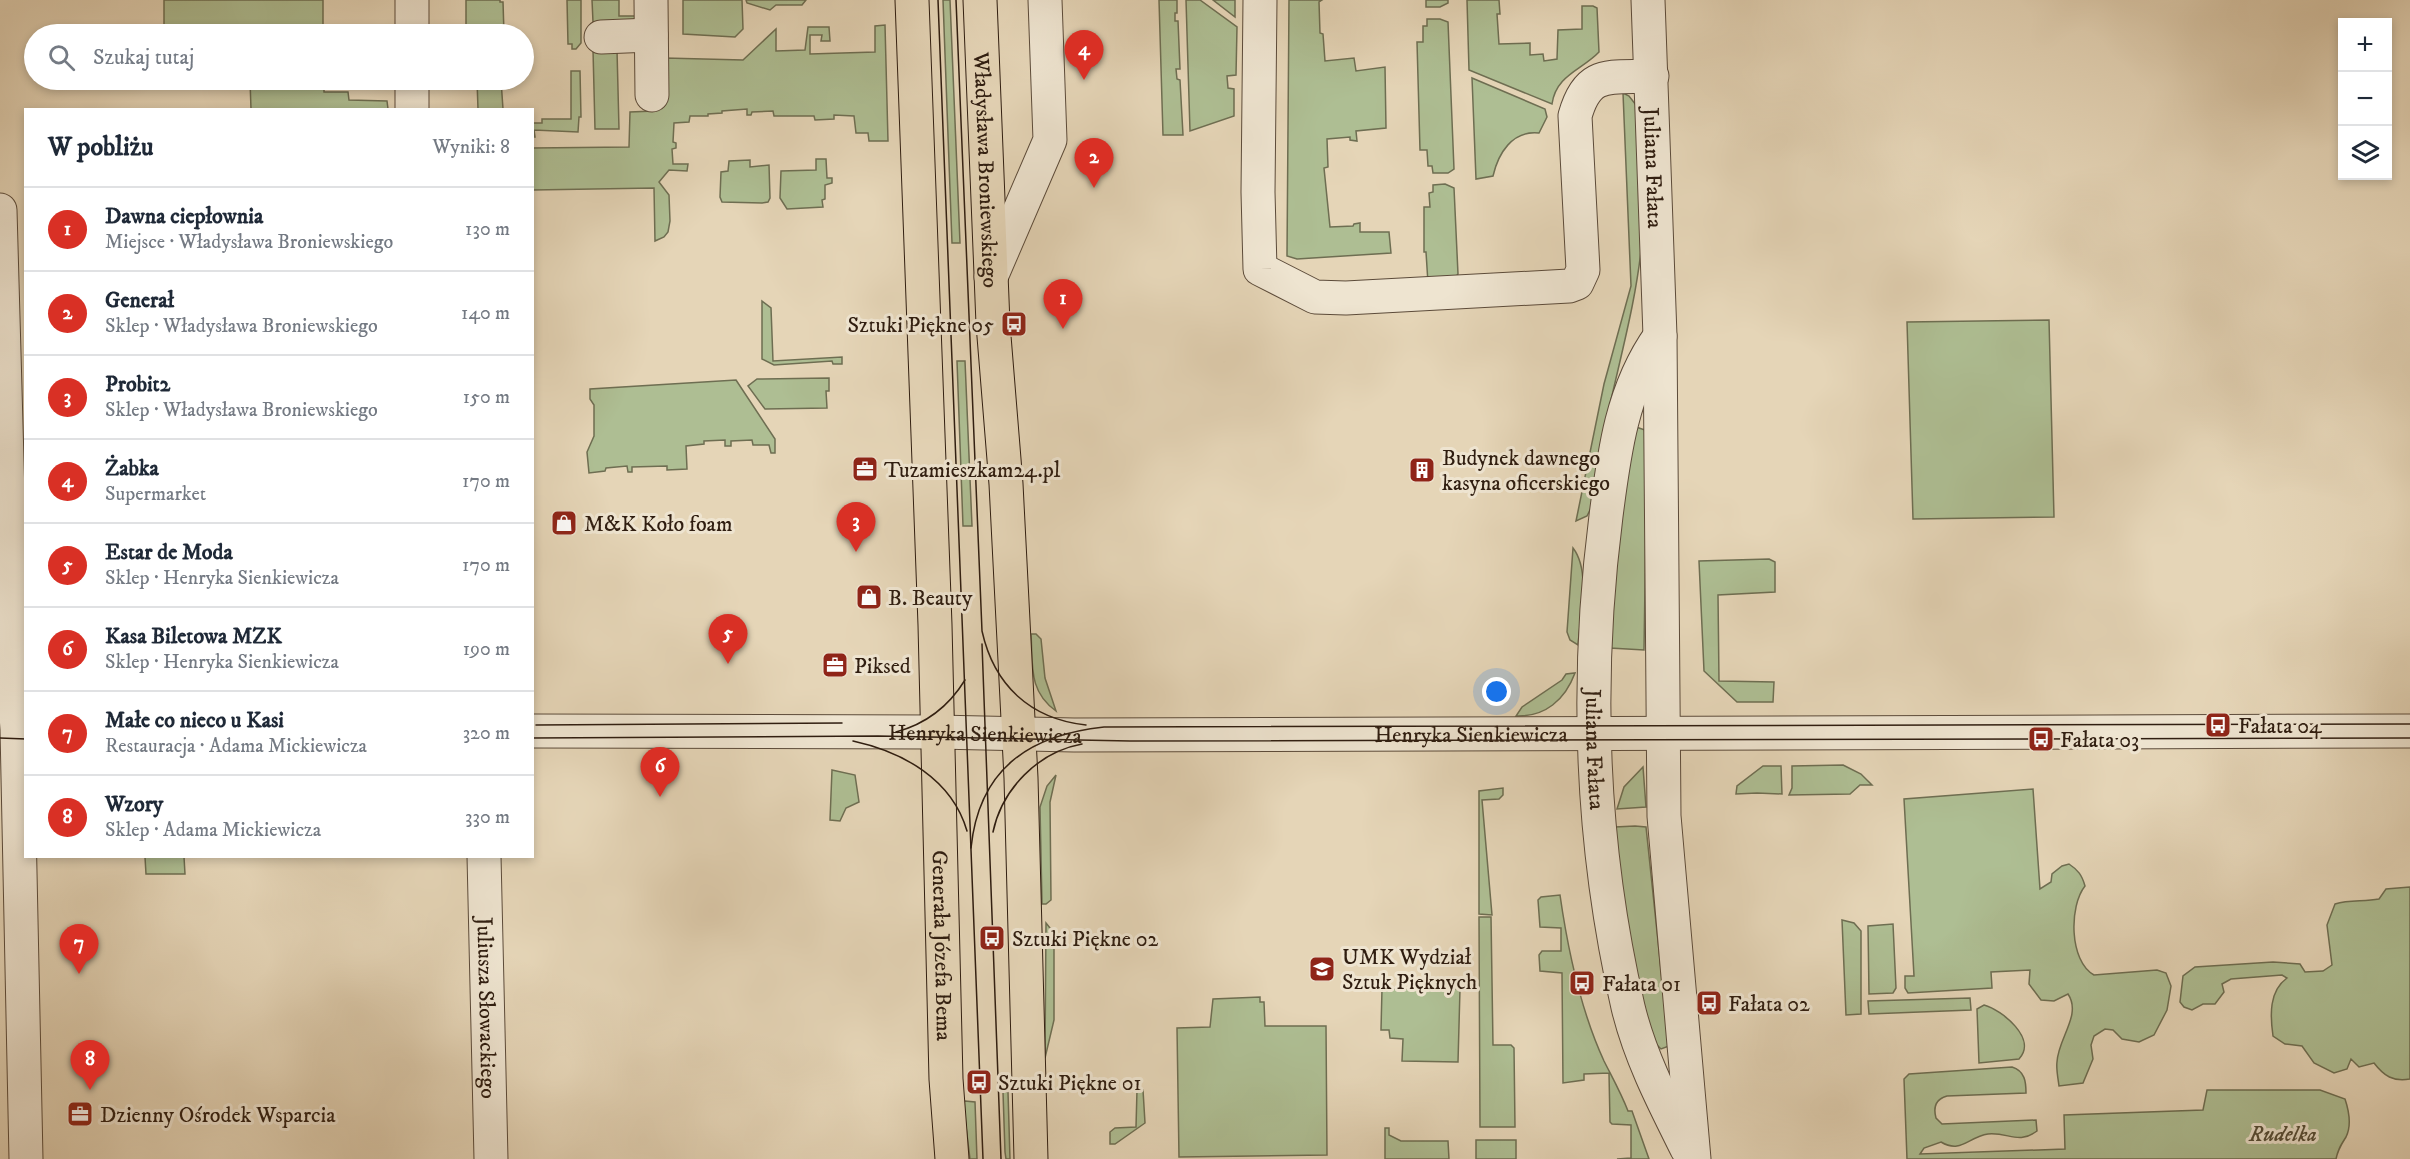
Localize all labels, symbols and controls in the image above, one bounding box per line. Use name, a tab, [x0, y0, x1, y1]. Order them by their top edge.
map controls	[2338, 18, 2392, 180]
button: +	[2338, 18, 2392, 72]
search box	[24, 24, 534, 90]
pin: 4	[1064, 31, 1104, 80]
icon: search	[45, 41, 78, 74]
text: Szukaj tutaj	[93, 44, 194, 71]
street label: Władysława Broniewskiego	[967, 50, 1004, 289]
button: −	[2338, 72, 2392, 126]
street label: Juliana Fałata	[1637, 105, 1668, 229]
button: layers	[2338, 126, 2392, 180]
text: W pobliżu	[48, 131, 153, 164]
text: Wyniki: 8	[432, 135, 510, 160]
pin: 2	[1074, 138, 1114, 188]
text: Dawna ciepłownia	[105, 203, 263, 230]
text: 1	[64, 217, 71, 242]
text: 130 m	[465, 217, 510, 242]
text: Miejsce · Władysława Broniewskiego	[105, 230, 393, 255]
pin: 1	[1044, 280, 1082, 329]
text: Generał	[105, 287, 174, 314]
text: 2	[63, 301, 72, 326]
text: 140 m	[461, 301, 510, 326]
bus stop icon: Sztuki Piękne 05	[999, 309, 1029, 339]
place label: Sztuki Piękne 05	[848, 312, 994, 339]
text: Sklep · Władysława Broniewskiego	[105, 314, 378, 339]
text: Probit2	[105, 371, 170, 398]
text: 3	[64, 385, 71, 410]
text: 150 m	[463, 385, 510, 410]
text: Sklep · Władysława Broniewskiego	[105, 398, 378, 423]
place label: Budynek dawnego kasyna oficerskiego	[1442, 445, 1610, 497]
office icon: Tuzamieszkam24.pl	[850, 454, 880, 484]
text: Żabka	[105, 455, 159, 482]
building icon: Budynek dawnego kasyna oficerskiego	[1407, 455, 1437, 485]
place label: Tuzamieszkam24.pl	[884, 457, 1061, 484]
text: 4	[62, 469, 73, 494]
text: 170 m	[462, 469, 510, 494]
text: Supermarket	[105, 482, 206, 507]
pin: 3	[836, 502, 876, 552]
shop icon: M&K Koło foam	[549, 508, 579, 538]
place label: M&K Koło foam	[584, 511, 733, 538]
text: Estar de Moda	[105, 539, 233, 566]
text: 5	[63, 553, 72, 578]
text: 170 m	[462, 553, 510, 578]
text: Sklep · Henryka Sienkiewicza	[105, 566, 339, 591]
shop icon: B. Beauty	[854, 582, 884, 612]
place label: B. Beauty	[888, 585, 973, 612]
pin: 5	[708, 614, 748, 664]
text: Kasa Biletowa MZK	[105, 623, 282, 650]
text: 6	[62, 637, 73, 662]
text: 190 m	[463, 637, 510, 662]
text: Sklep · Henryka Sienkiewicza	[105, 650, 339, 675]
office icon: Piksed	[820, 650, 850, 680]
place label: Piksed	[854, 653, 911, 680]
your location	[1482, 677, 1511, 706]
street label: Juliana Fałata	[1579, 687, 1610, 812]
text: Małe co nieco u Kasi	[105, 707, 284, 734]
bus stop icon: Fałata 04	[2203, 710, 2233, 740]
place label: Fałata 04	[2238, 713, 2323, 740]
street label: Henryka Sienkiewicza	[888, 720, 1082, 750]
text: 7	[62, 721, 73, 746]
text: 320 m	[463, 721, 510, 746]
street label: Henryka Sienkiewicza	[1374, 722, 1568, 749]
bus stop icon: Fałata 03	[2026, 724, 2056, 754]
place label: Fałata 03	[2060, 727, 2139, 754]
text: Restauracja · Adama Mickiewicza	[105, 734, 367, 759]
pin: 6	[640, 748, 680, 797]
text: Wzory	[105, 791, 163, 818]
text: 8	[62, 805, 73, 830]
text: 330 m	[465, 805, 510, 830]
text: Sklep · Adama Mickiewicza	[105, 818, 321, 843]
street label: Generała Józefa Bema	[925, 850, 957, 1042]
street label: Juliusza Słowackiego	[470, 915, 502, 1099]
bus stop icon: Sztuki Piękne 02	[977, 923, 1007, 953]
pin: 7	[60, 924, 98, 974]
place label: Sztuki Piękne 02	[1012, 926, 1158, 953]
place label: UMK Wydział Sztuk Pięknych	[1342, 944, 1478, 996]
school or university icon: UMK Wydział Sztuk Pięknych	[1307, 954, 1337, 984]
bus stop icon: Fałata 01	[1567, 968, 1597, 998]
place label: Fałata 01	[1602, 971, 1681, 998]
bus stop icon: Fałata 02	[1694, 988, 1724, 1018]
place label: Fałata 02	[1728, 991, 1810, 1018]
pin: 8	[70, 1040, 110, 1090]
bus stop icon: Sztuki Piękne 01	[964, 1067, 994, 1097]
place label: Sztuki Piękne 01	[998, 1070, 1141, 1097]
office icon: Dzienny Ośrodek Wsparcia	[65, 1099, 95, 1129]
place label: Dzienny Ośrodek Wsparcia	[100, 1102, 336, 1129]
park label: Rudelka	[2248, 1121, 2317, 1148]

